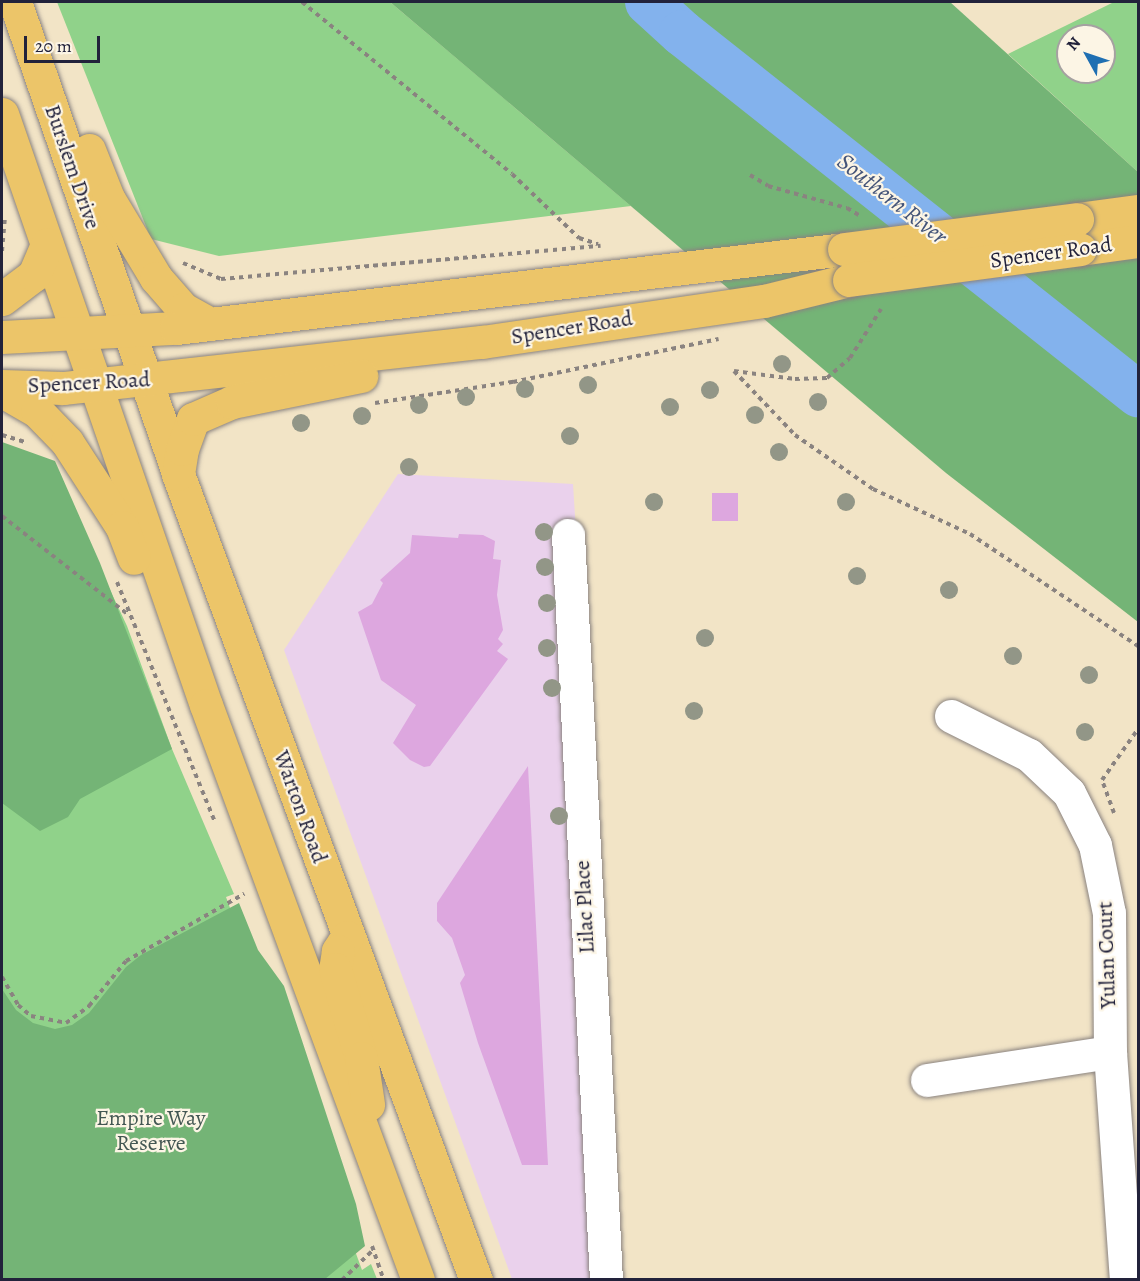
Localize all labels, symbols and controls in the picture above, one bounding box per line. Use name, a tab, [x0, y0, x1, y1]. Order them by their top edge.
scale bar	[27, 24, 104, 62]
north arrow	[1056, 24, 1116, 84]
text: N	[1062, 32, 1086, 55]
text: 20 m	[35, 34, 72, 58]
street label: Burslem Drive	[38, 101, 106, 233]
water label: Southern River	[831, 147, 953, 251]
street label: Spencer Road	[988, 231, 1114, 275]
street label: Spencer Road	[509, 305, 635, 351]
street label: Spencer Road	[27, 367, 151, 399]
street label: Warton Road	[267, 747, 333, 867]
street label: Lilac Place	[569, 860, 601, 954]
street label: Yulan Court	[1092, 901, 1122, 1009]
park label: Empire Way Reserve	[96, 1105, 206, 1156]

